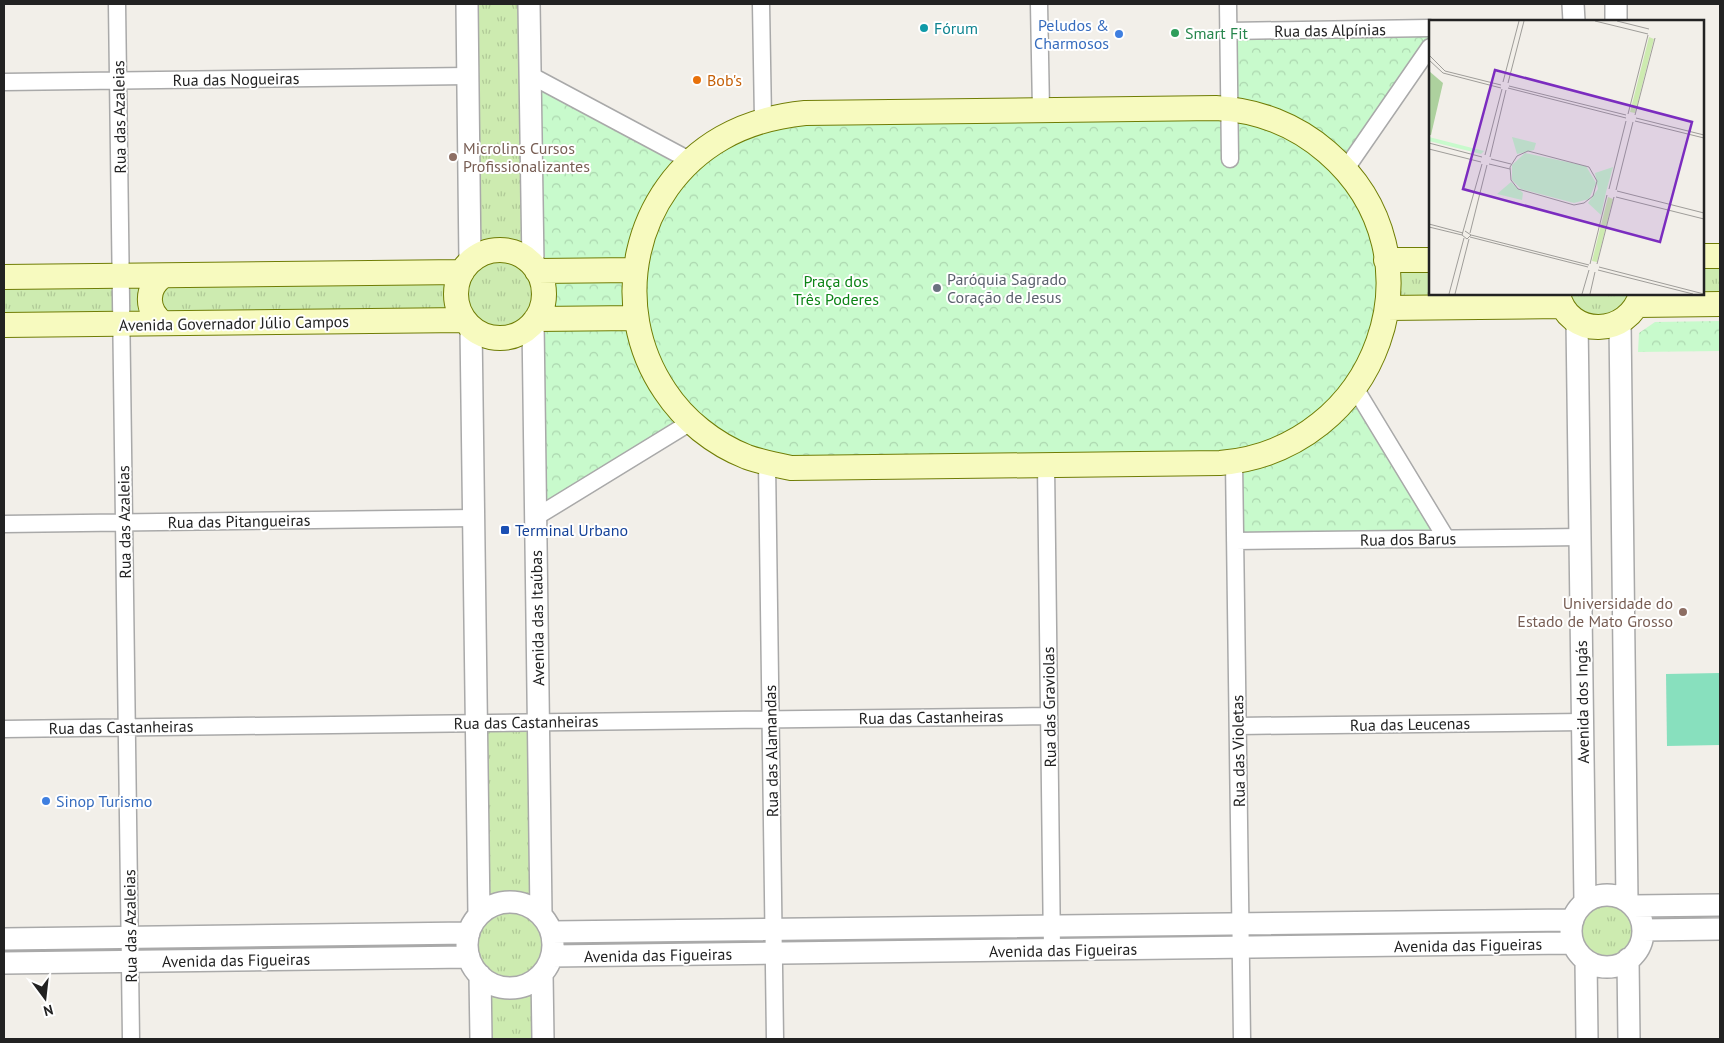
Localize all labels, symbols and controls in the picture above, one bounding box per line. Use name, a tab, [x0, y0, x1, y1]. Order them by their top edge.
place label: Peludos & Charmosos	[1034, 15, 1109, 53]
place label: Fórum	[934, 18, 978, 38]
street label: Rua das Alpínias	[1274, 19, 1386, 41]
inset map	[1429, 20, 1704, 295]
marker: Fórum	[918, 22, 930, 34]
place label: Smart Fit	[1185, 23, 1249, 43]
marker: Smart Fit	[1169, 27, 1181, 39]
marker: Peludos & Charmosos	[1113, 28, 1125, 40]
street label: Rua das Azaleias	[108, 60, 130, 174]
street label: Rua das Nogueiras	[172, 68, 300, 90]
place label: Bob's	[707, 70, 742, 90]
marker: Bob's	[691, 74, 703, 86]
place label: Microlins Cursos Profissionalizantes	[463, 138, 590, 176]
marker: Microlins Cursos Profissionalizantes	[447, 151, 459, 163]
place label: Paróquia Sagrado Coração de Jesus	[947, 269, 1067, 307]
park label: Praça dos Três Poderes	[793, 271, 879, 309]
marker: Paróquia Sagrado Coração de Jesus	[931, 282, 943, 294]
street label: Avenida Governador Júlio Campos	[119, 311, 349, 335]
street label: Rua das Azaleias	[113, 465, 135, 579]
street label: Rua das Pitangueiras	[167, 510, 311, 532]
place label: Terminal Urbano	[515, 520, 628, 540]
marker: Terminal Urbano	[499, 524, 511, 536]
street label: Rua dos Barus	[1360, 528, 1457, 550]
street label: Avenida das Itaúbas	[526, 550, 548, 686]
place label: Universidade do Estado de Mato Grosso	[1517, 593, 1673, 631]
marker: Universidade do Estado de Mato Grosso	[1677, 606, 1689, 618]
street label: Avenida dos Ingás	[1571, 640, 1593, 764]
street label: Rua das Graviolas	[1038, 646, 1060, 768]
street label: Rua das Alamandas	[760, 684, 782, 817]
street label: Rua das Violetas	[1227, 695, 1249, 807]
street label: Rua das Castanheiras	[858, 706, 1004, 728]
street label: Rua das Castanheiras	[453, 711, 599, 733]
street label: Rua das Leucenas	[1350, 713, 1471, 735]
street label: Rua das Castanheiras	[48, 716, 194, 738]
place label: Sinop Turismo	[56, 791, 152, 811]
marker: Sinop Turismo	[40, 795, 52, 807]
street label: Rua das Azaleias	[119, 869, 141, 983]
street label: Avenida das Figueiras	[1394, 934, 1543, 956]
street label: Avenida das Figueiras	[989, 939, 1138, 961]
street label: Avenida das Figueiras	[584, 944, 733, 966]
street label: Avenida das Figueiras	[162, 949, 311, 971]
north arrow	[20, 973, 70, 1023]
text: N	[42, 1001, 55, 1020]

